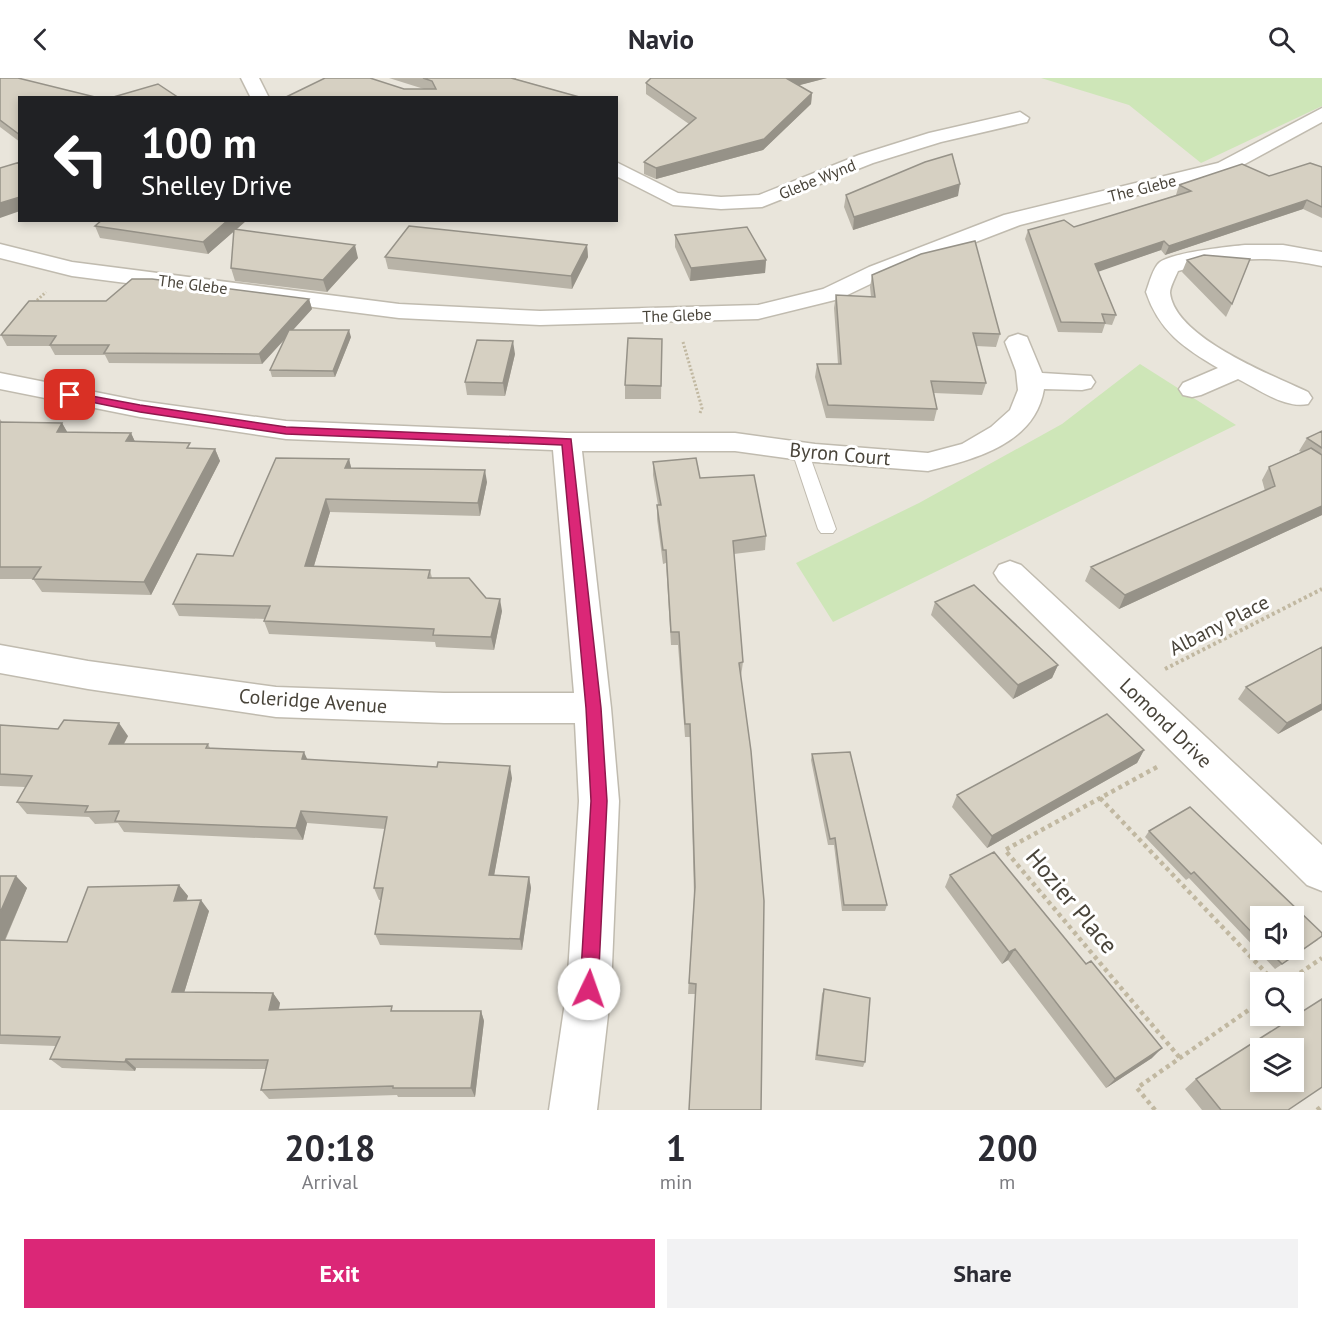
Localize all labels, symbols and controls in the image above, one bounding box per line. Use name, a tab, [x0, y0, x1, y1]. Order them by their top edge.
text: Navio	[628, 22, 694, 56]
icon: back	[24, 23, 57, 56]
icon: search	[1265, 23, 1298, 56]
text: 100 m	[141, 115, 257, 170]
icon: left	[42, 120, 120, 198]
street label: Glebe Wynd	[776, 155, 858, 203]
text: Shelley Drive	[141, 168, 292, 202]
street label: The Glebe	[1106, 170, 1178, 206]
street label: The Glebe	[157, 270, 229, 298]
street label: The Glebe	[642, 304, 712, 326]
pin	[44, 369, 95, 420]
icon: arrive	[53, 378, 86, 411]
street label: Byron Court	[788, 437, 892, 471]
street label: Albany Place	[1165, 589, 1273, 661]
street label: Lomond Drive	[1114, 672, 1218, 774]
street label: Coleridge Avenue	[238, 683, 388, 719]
street label: Hozier Place	[1019, 842, 1125, 960]
map controls	[1250, 906, 1304, 1092]
button: sound	[1250, 906, 1304, 960]
position arrow	[557, 957, 621, 1021]
button: search	[1250, 972, 1304, 1026]
button: layers	[1250, 1038, 1304, 1092]
text: 20:18	[284, 1124, 376, 1171]
text: 1	[666, 1124, 686, 1171]
text: 200	[977, 1124, 1038, 1171]
text: Arrival	[302, 1169, 358, 1195]
text: min	[660, 1169, 692, 1195]
text: m	[999, 1169, 1015, 1195]
button: Exit	[24, 1239, 655, 1308]
button: Share	[667, 1239, 1298, 1308]

